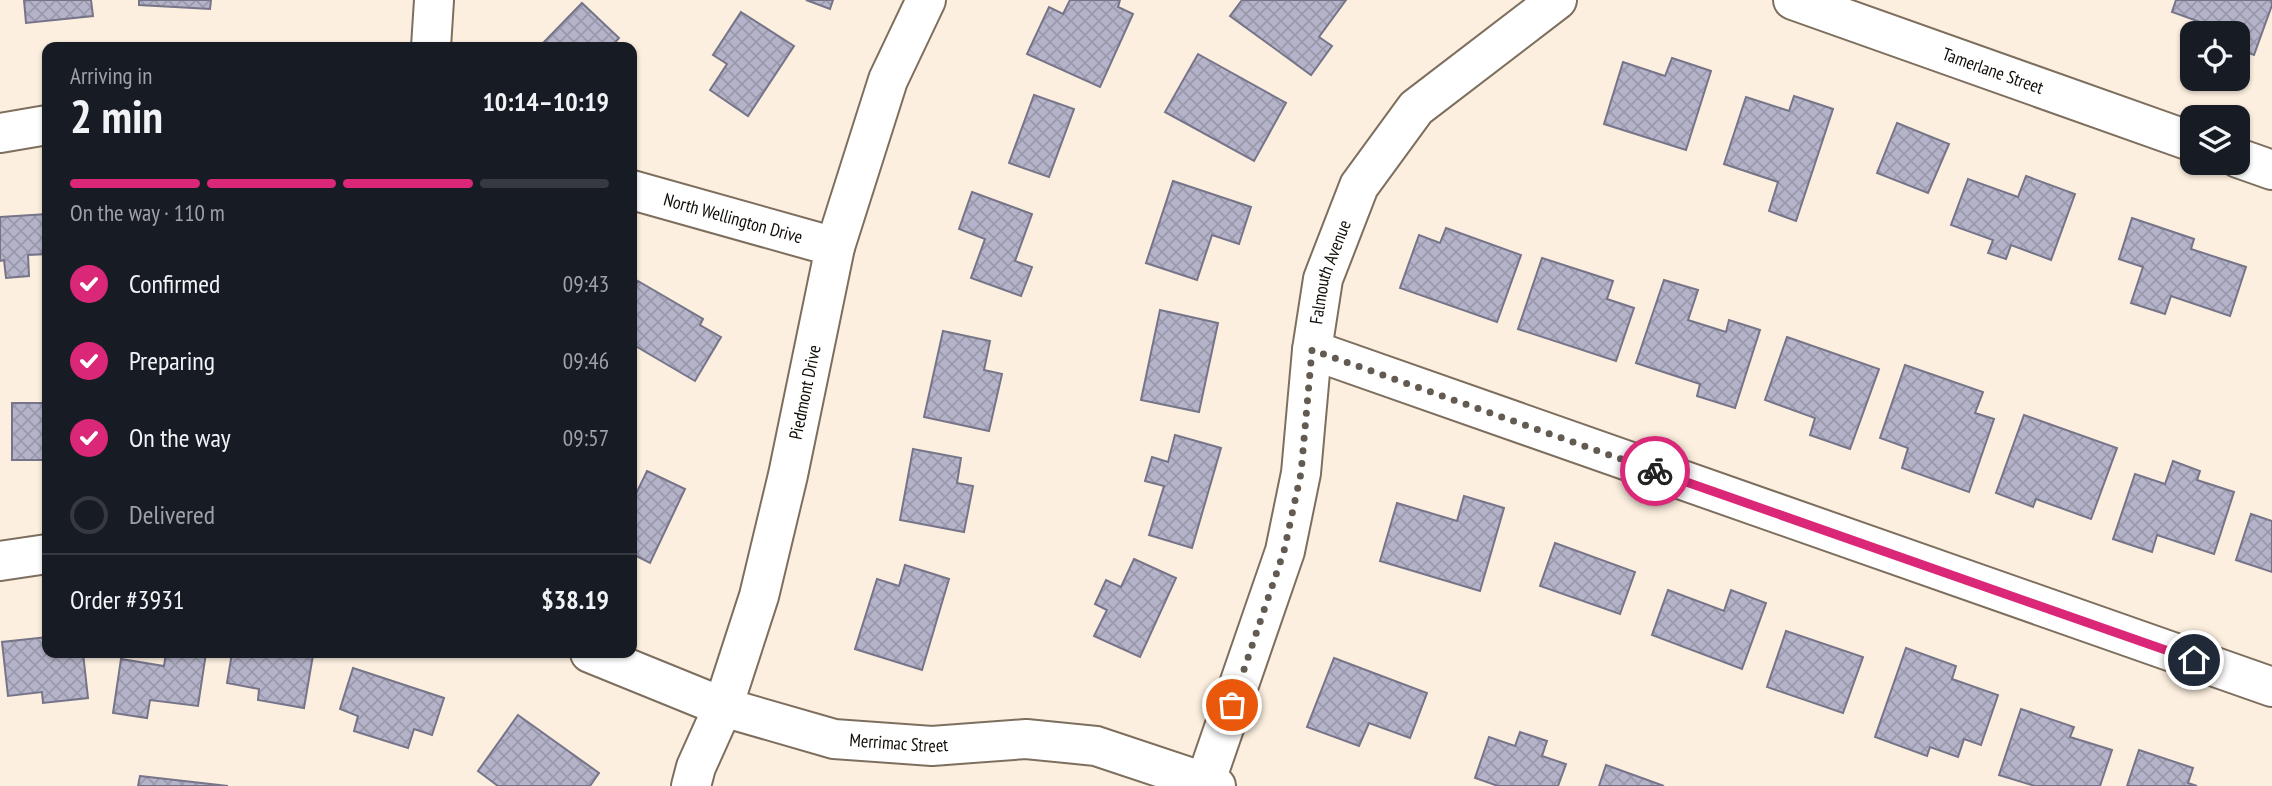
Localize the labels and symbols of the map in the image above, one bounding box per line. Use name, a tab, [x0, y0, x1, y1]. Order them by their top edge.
street label: Tamerlane Street	[1939, 42, 2047, 99]
street label: North Wellington Drive	[661, 187, 805, 248]
street label: Falmouth Avenue	[1304, 216, 1356, 326]
street label: Piedmont Drive	[784, 343, 826, 442]
courier	[1620, 436, 1690, 506]
pin	[2164, 630, 2224, 690]
pin	[1202, 675, 1262, 735]
street label: Merrimac Street	[849, 728, 949, 757]

